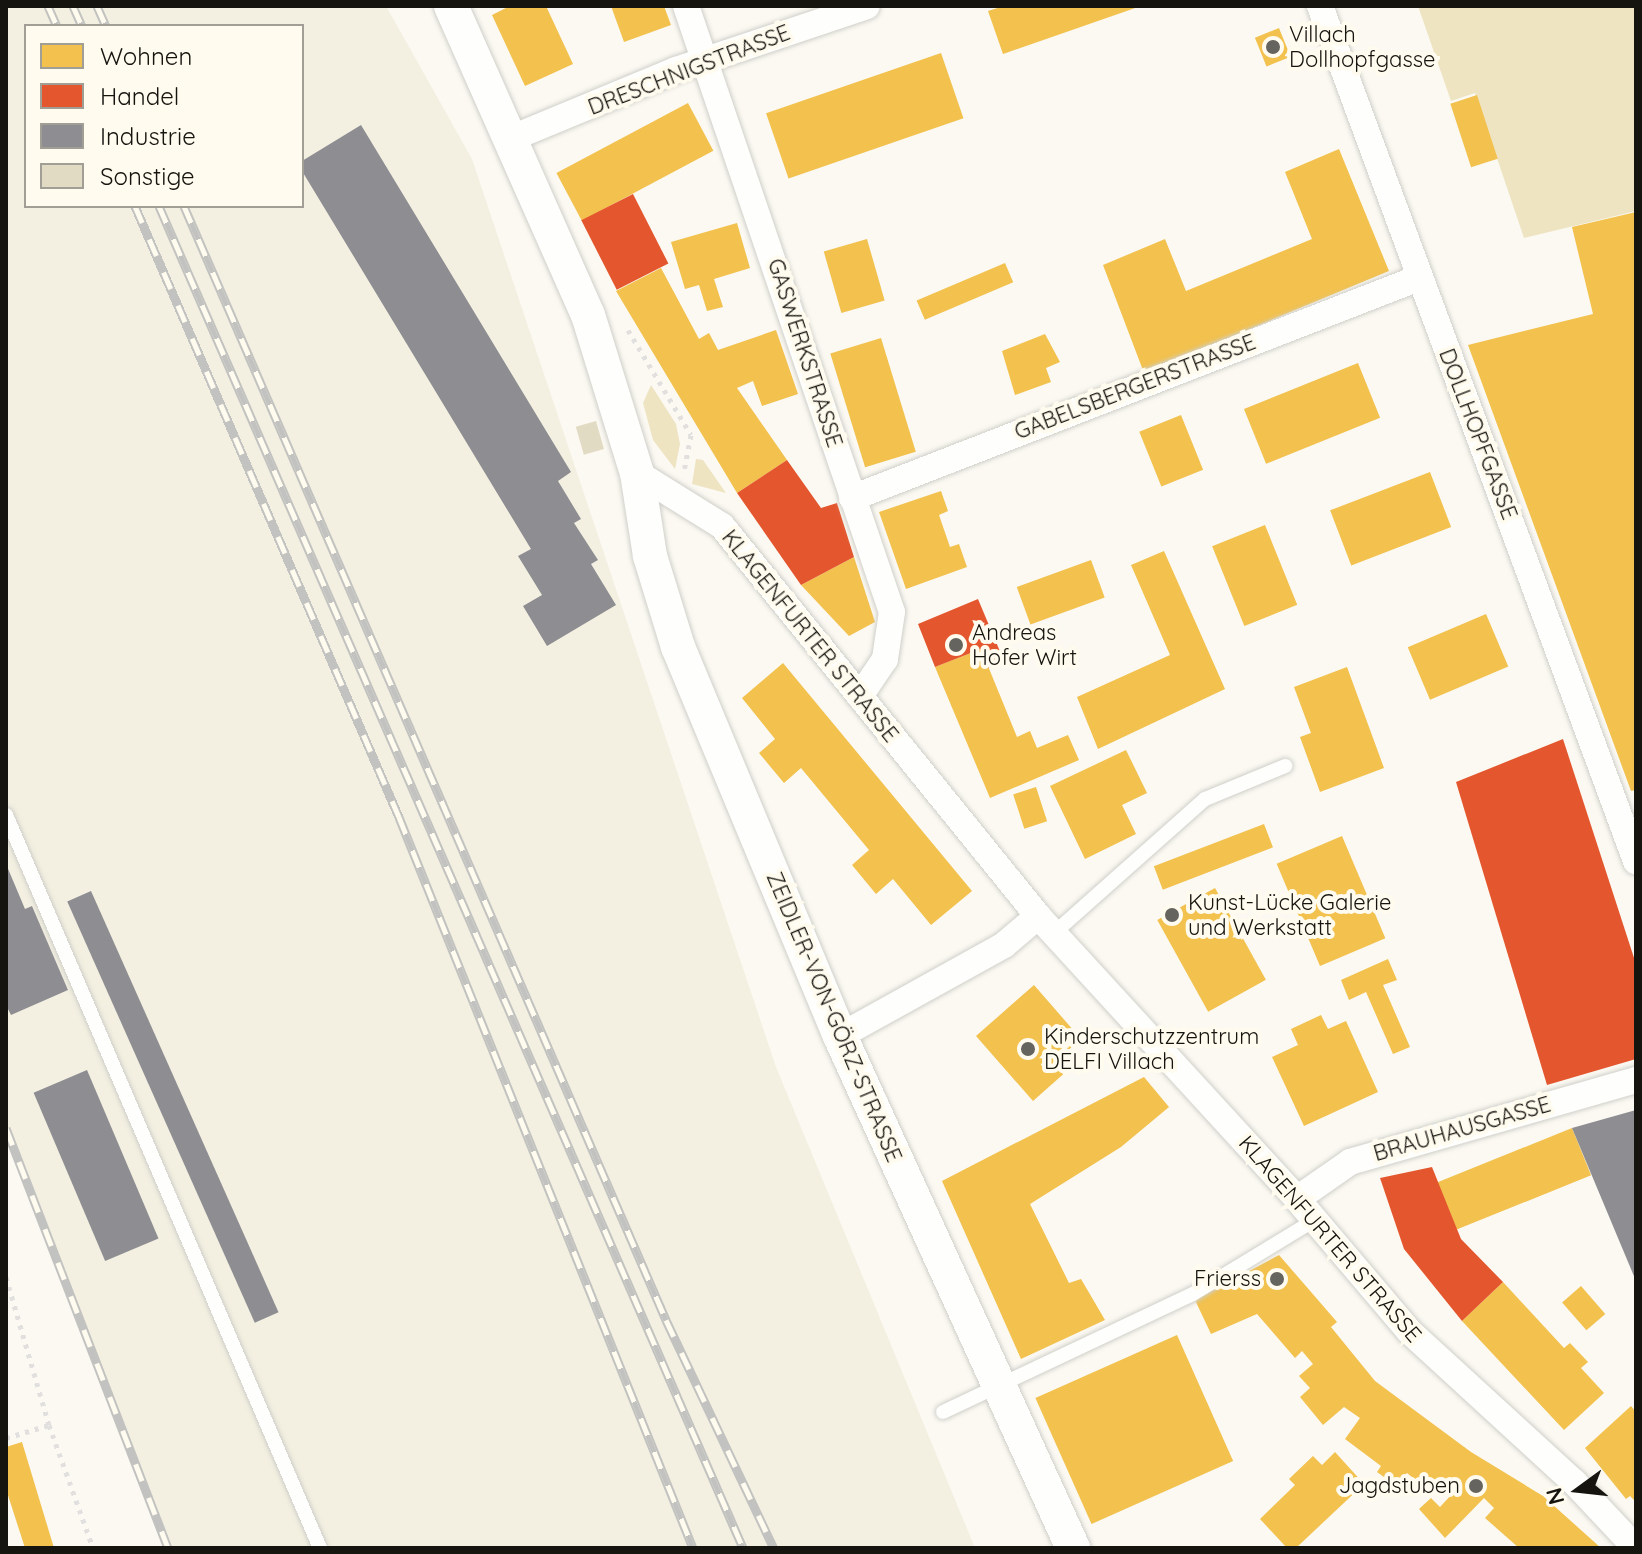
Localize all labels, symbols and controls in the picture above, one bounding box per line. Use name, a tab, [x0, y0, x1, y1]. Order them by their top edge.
street label: DRESCHNIGSTRASSE	[584, 19, 794, 121]
place label: Villach Dollhopfgasse	[1289, 21, 1435, 72]
legend	[24, 24, 304, 208]
marker: Villach Dollhopfgasse	[1264, 38, 1282, 56]
text: Wohnen	[100, 41, 192, 71]
text: Handel	[100, 81, 179, 111]
text: Industrie	[100, 121, 196, 151]
text: Sonstige	[100, 161, 194, 191]
street label: GASWERKSTRASSE	[762, 255, 848, 451]
street label: GABELSBERGERSTRASSE	[1011, 329, 1259, 445]
street label: DOLLHOPFGASSE	[1433, 345, 1523, 523]
street label: KLAGENFURTER STRASSE	[716, 525, 904, 747]
place label: Andreas Hofer Wirt	[972, 619, 1077, 670]
marker: Andreas Hofer Wirt	[947, 636, 965, 654]
street label: ZEIDLER-VON-GÖRZ-STRASSE	[761, 868, 907, 1166]
place label: Kunst-Lücke Galerie und Werkstatt	[1188, 889, 1391, 940]
marker: Kunst-Lücke Galerie und Werkstatt	[1163, 906, 1181, 924]
place label: Kinderschutzzentrum DELFI Villach	[1044, 1023, 1259, 1074]
marker: Kinderschutzzentrum DELFI Villach	[1019, 1040, 1037, 1058]
street label: BRAUHAUSGASSE	[1370, 1091, 1554, 1167]
street label: KLAGENFURTER STRASSE	[1233, 1130, 1427, 1348]
place label: Frierss	[1194, 1266, 1261, 1292]
marker: Frierss	[1268, 1270, 1286, 1288]
north arrow	[1538, 1450, 1618, 1530]
place label: Jagdstuben	[1339, 1473, 1460, 1499]
marker: Jagdstuben	[1467, 1477, 1485, 1495]
text: N	[1539, 1485, 1570, 1508]

